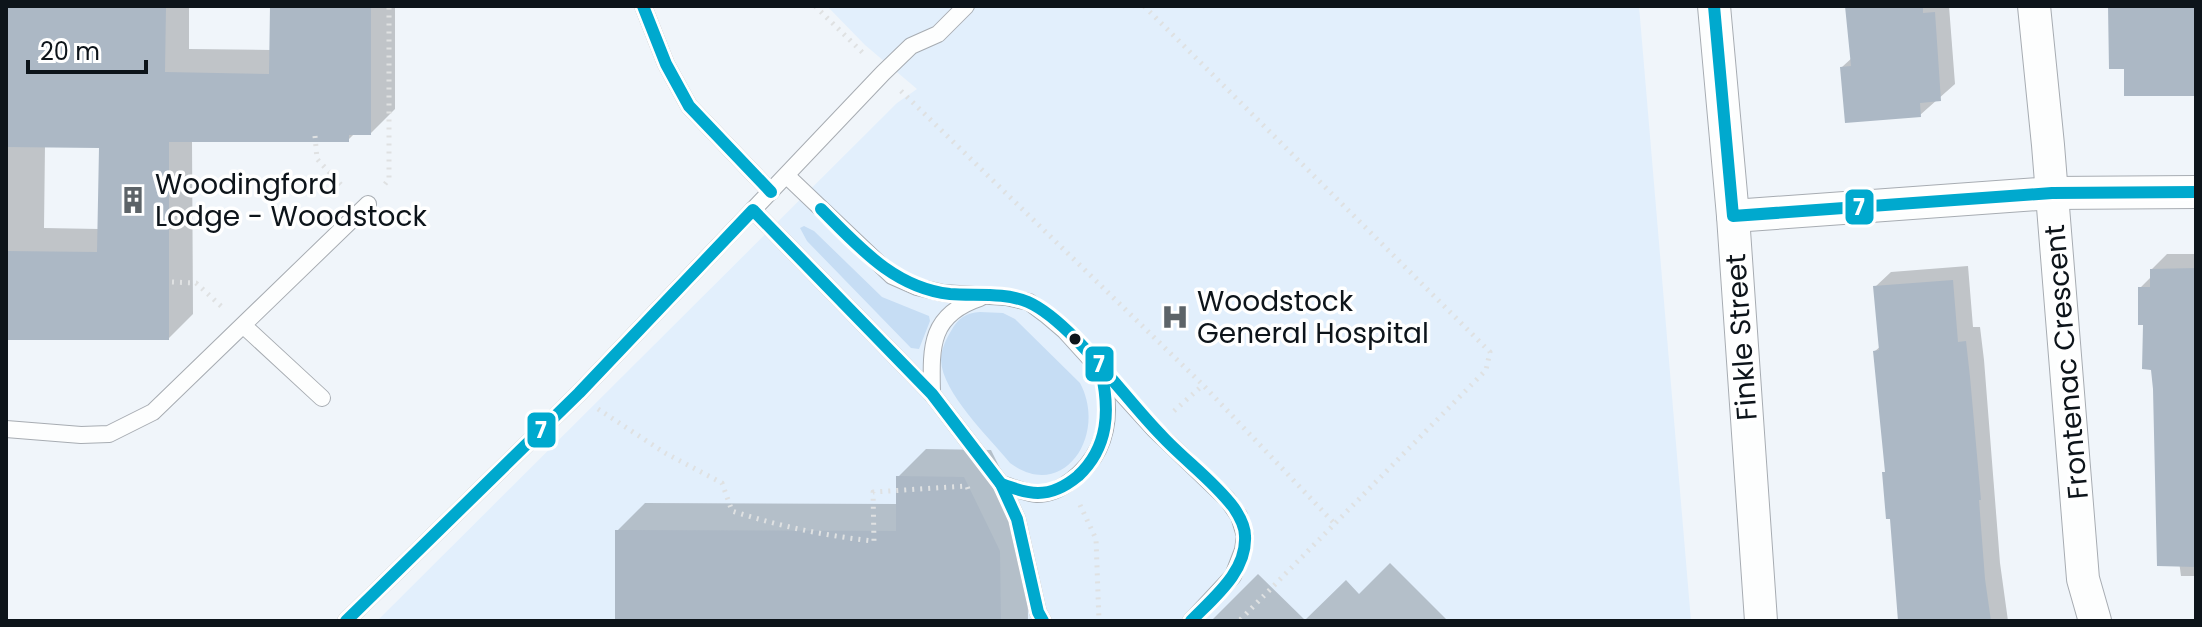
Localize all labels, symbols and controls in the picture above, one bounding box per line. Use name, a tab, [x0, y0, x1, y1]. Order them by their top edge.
scale bar	[28, 24, 146, 74]
text: 20 m	[40, 35, 100, 68]
place label: Woodingford Lodge - Woodstock	[155, 165, 427, 236]
building icon: Woodingford Lodge - Woodstock	[118, 185, 148, 215]
line badge: 7	[1844, 188, 1875, 226]
text: 7	[1853, 192, 1865, 223]
street label: Frontenac Crescent	[2035, 223, 2098, 501]
street label: Finkle Street	[1716, 252, 1767, 422]
place label: Woodstock General Hospital	[1197, 282, 1429, 353]
hospital icon: Woodstock General Hospital	[1160, 302, 1190, 332]
unlabelled marker	[1067, 331, 1083, 347]
line badge: 7	[1084, 345, 1115, 383]
text: 7	[1093, 349, 1105, 380]
line badge: 7	[526, 411, 557, 449]
text: 7	[535, 415, 547, 446]

